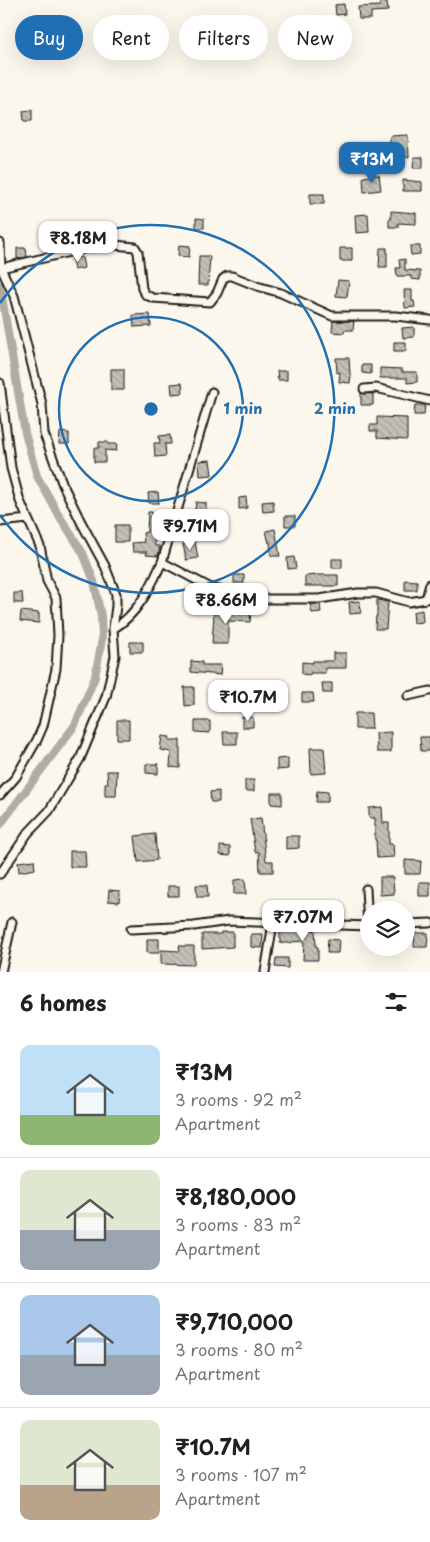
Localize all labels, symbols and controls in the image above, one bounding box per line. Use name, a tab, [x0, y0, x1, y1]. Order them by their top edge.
chip: Buy	[15, 15, 83, 60]
chip: Rent	[93, 15, 169, 60]
chip: Filters	[179, 15, 268, 60]
chip: New	[278, 15, 352, 60]
pin: ₹13M	[342, 142, 402, 184]
text: ₹13M	[350, 146, 394, 170]
pin: ₹8.18M	[37, 220, 119, 263]
text: ₹8.18M	[49, 225, 107, 249]
text: 1 min	[224, 396, 262, 419]
text: 2 min	[314, 396, 356, 419]
centre of rings	[142, 400, 160, 418]
pin: ₹9.71M	[149, 508, 231, 551]
text: ₹9.71M	[163, 513, 217, 537]
pin: ₹8.66M	[185, 582, 267, 625]
text: ₹8.66M	[195, 587, 257, 611]
pin: ₹10.7M	[207, 680, 289, 722]
text: ₹10.7M	[219, 684, 277, 708]
pin: ₹7.07M	[262, 900, 344, 942]
map controls	[360, 901, 415, 956]
button: layers	[360, 901, 415, 956]
text: ₹7.07M	[273, 904, 333, 928]
text: 6 homes	[20, 986, 106, 1018]
icon: filters	[382, 988, 410, 1016]
text: ₹13M	[175, 1055, 233, 1087]
icon: home	[60, 1065, 120, 1125]
text: 3 rooms · 92 m²	[175, 1087, 302, 1111]
text: Apartment	[175, 1111, 260, 1135]
text: ₹8,180,000	[175, 1180, 296, 1212]
icon: home	[60, 1190, 120, 1250]
text: 3 rooms · 83 m²	[175, 1212, 301, 1236]
text: Apartment	[175, 1236, 260, 1260]
text: ₹9,710,000	[175, 1305, 293, 1337]
icon: home	[60, 1315, 120, 1375]
text: 3 rooms · 80 m²	[175, 1337, 303, 1361]
text: Apartment	[175, 1361, 260, 1385]
text: ₹10.7M	[175, 1430, 251, 1462]
icon: home	[60, 1440, 120, 1500]
text: 3 rooms · 107 m²	[175, 1462, 307, 1486]
text: Apartment	[175, 1486, 260, 1510]

